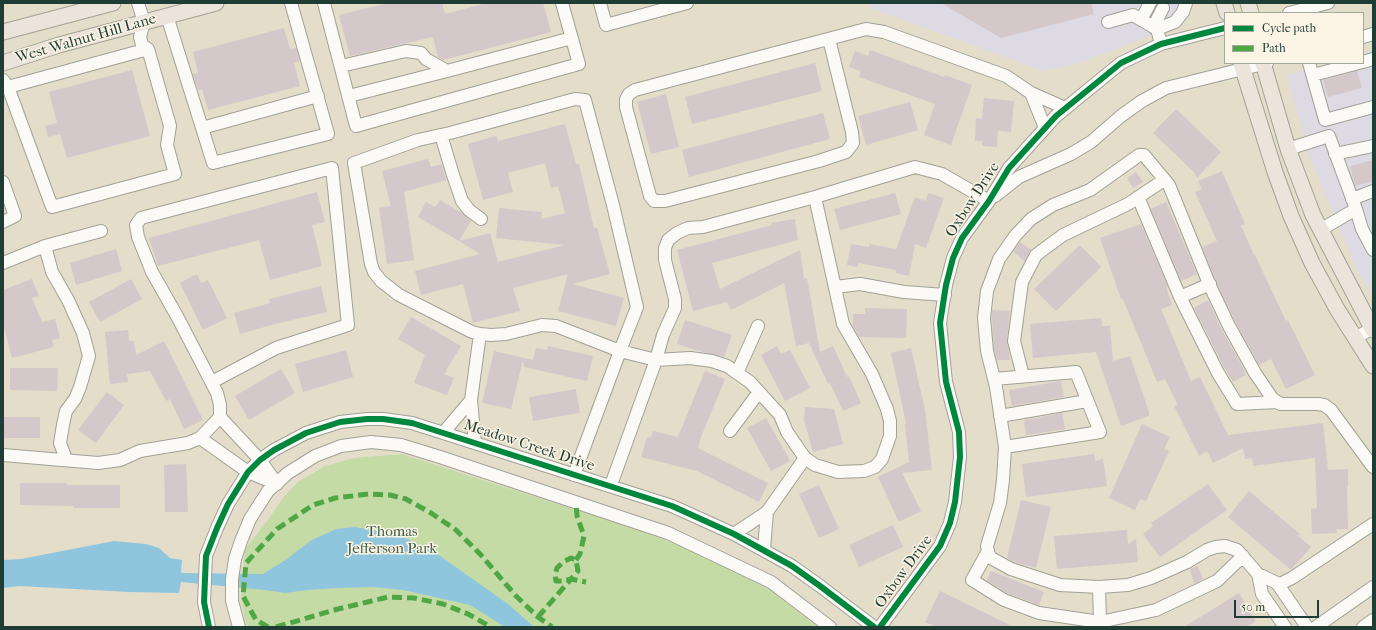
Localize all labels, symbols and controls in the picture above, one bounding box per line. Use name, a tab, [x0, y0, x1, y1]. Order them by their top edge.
street label: West Walnut Hill Lane	[14, 10, 158, 68]
legend	[1224, 12, 1364, 64]
text: Cycle path	[1262, 21, 1316, 35]
text: Path	[1262, 41, 1286, 55]
street label: Oxbow Drive	[942, 159, 1004, 241]
street label: Meadow Creek Drive	[461, 416, 597, 476]
park label: Thomas Jefferson Park	[347, 523, 437, 558]
street label: Oxbow Drive	[871, 532, 937, 612]
scale bar	[1236, 592, 1321, 618]
text: 50 m	[1241, 600, 1265, 614]

